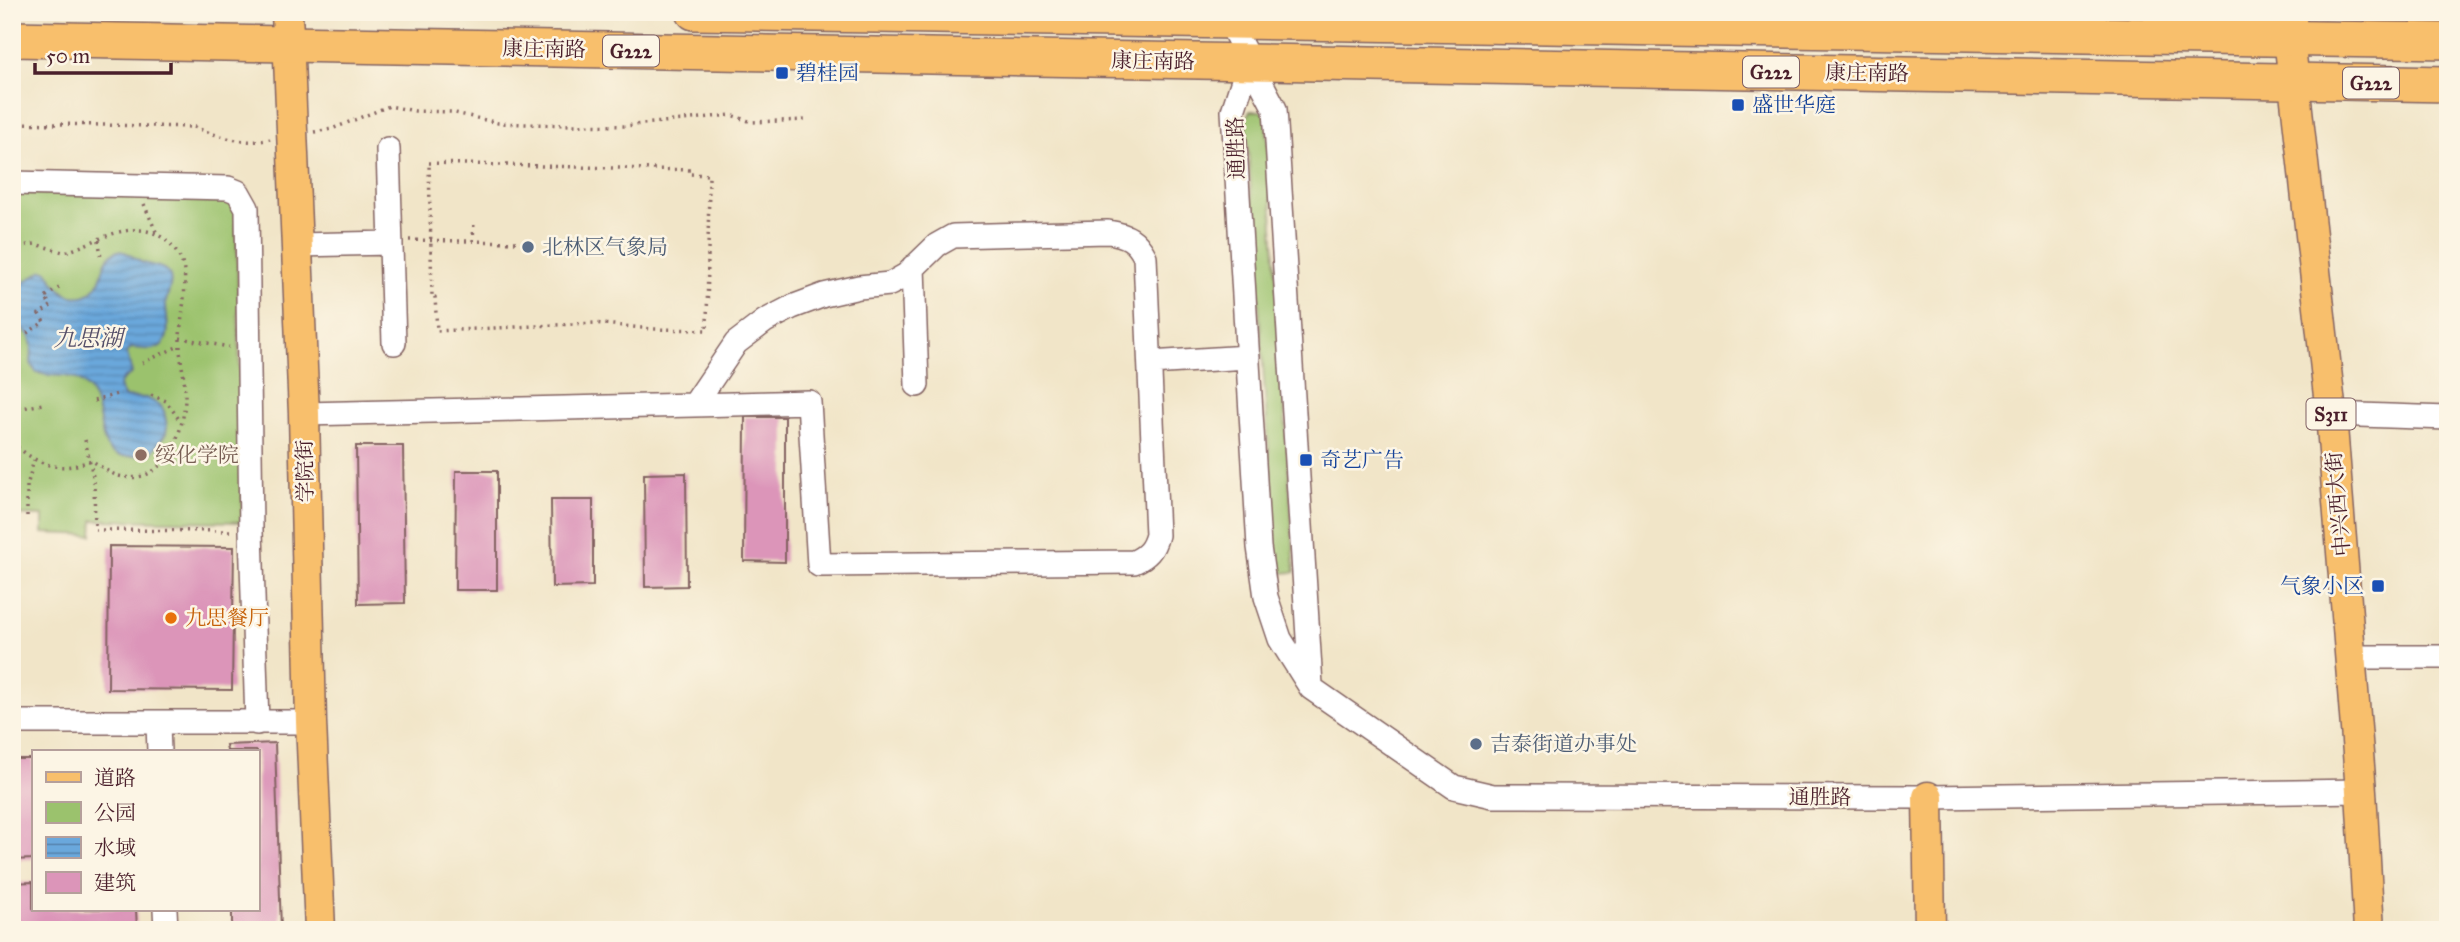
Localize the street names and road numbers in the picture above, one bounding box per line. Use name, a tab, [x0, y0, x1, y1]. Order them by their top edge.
street label: 康庄南路	[502, 35, 586, 63]
road number: G222	[603, 36, 659, 66]
street label: 康庄南路	[1111, 47, 1195, 75]
road number: G222	[1743, 57, 1799, 88]
street label: 康庄南路	[1825, 59, 1909, 87]
road number: G222	[2343, 68, 2399, 99]
street label: 通胜路	[1222, 116, 1250, 180]
road number: S311	[2306, 398, 2356, 430]
street label: 学院街	[291, 439, 319, 503]
street label: 中兴西大街	[2320, 451, 2356, 557]
street label: 通胜路	[1789, 784, 1852, 810]

